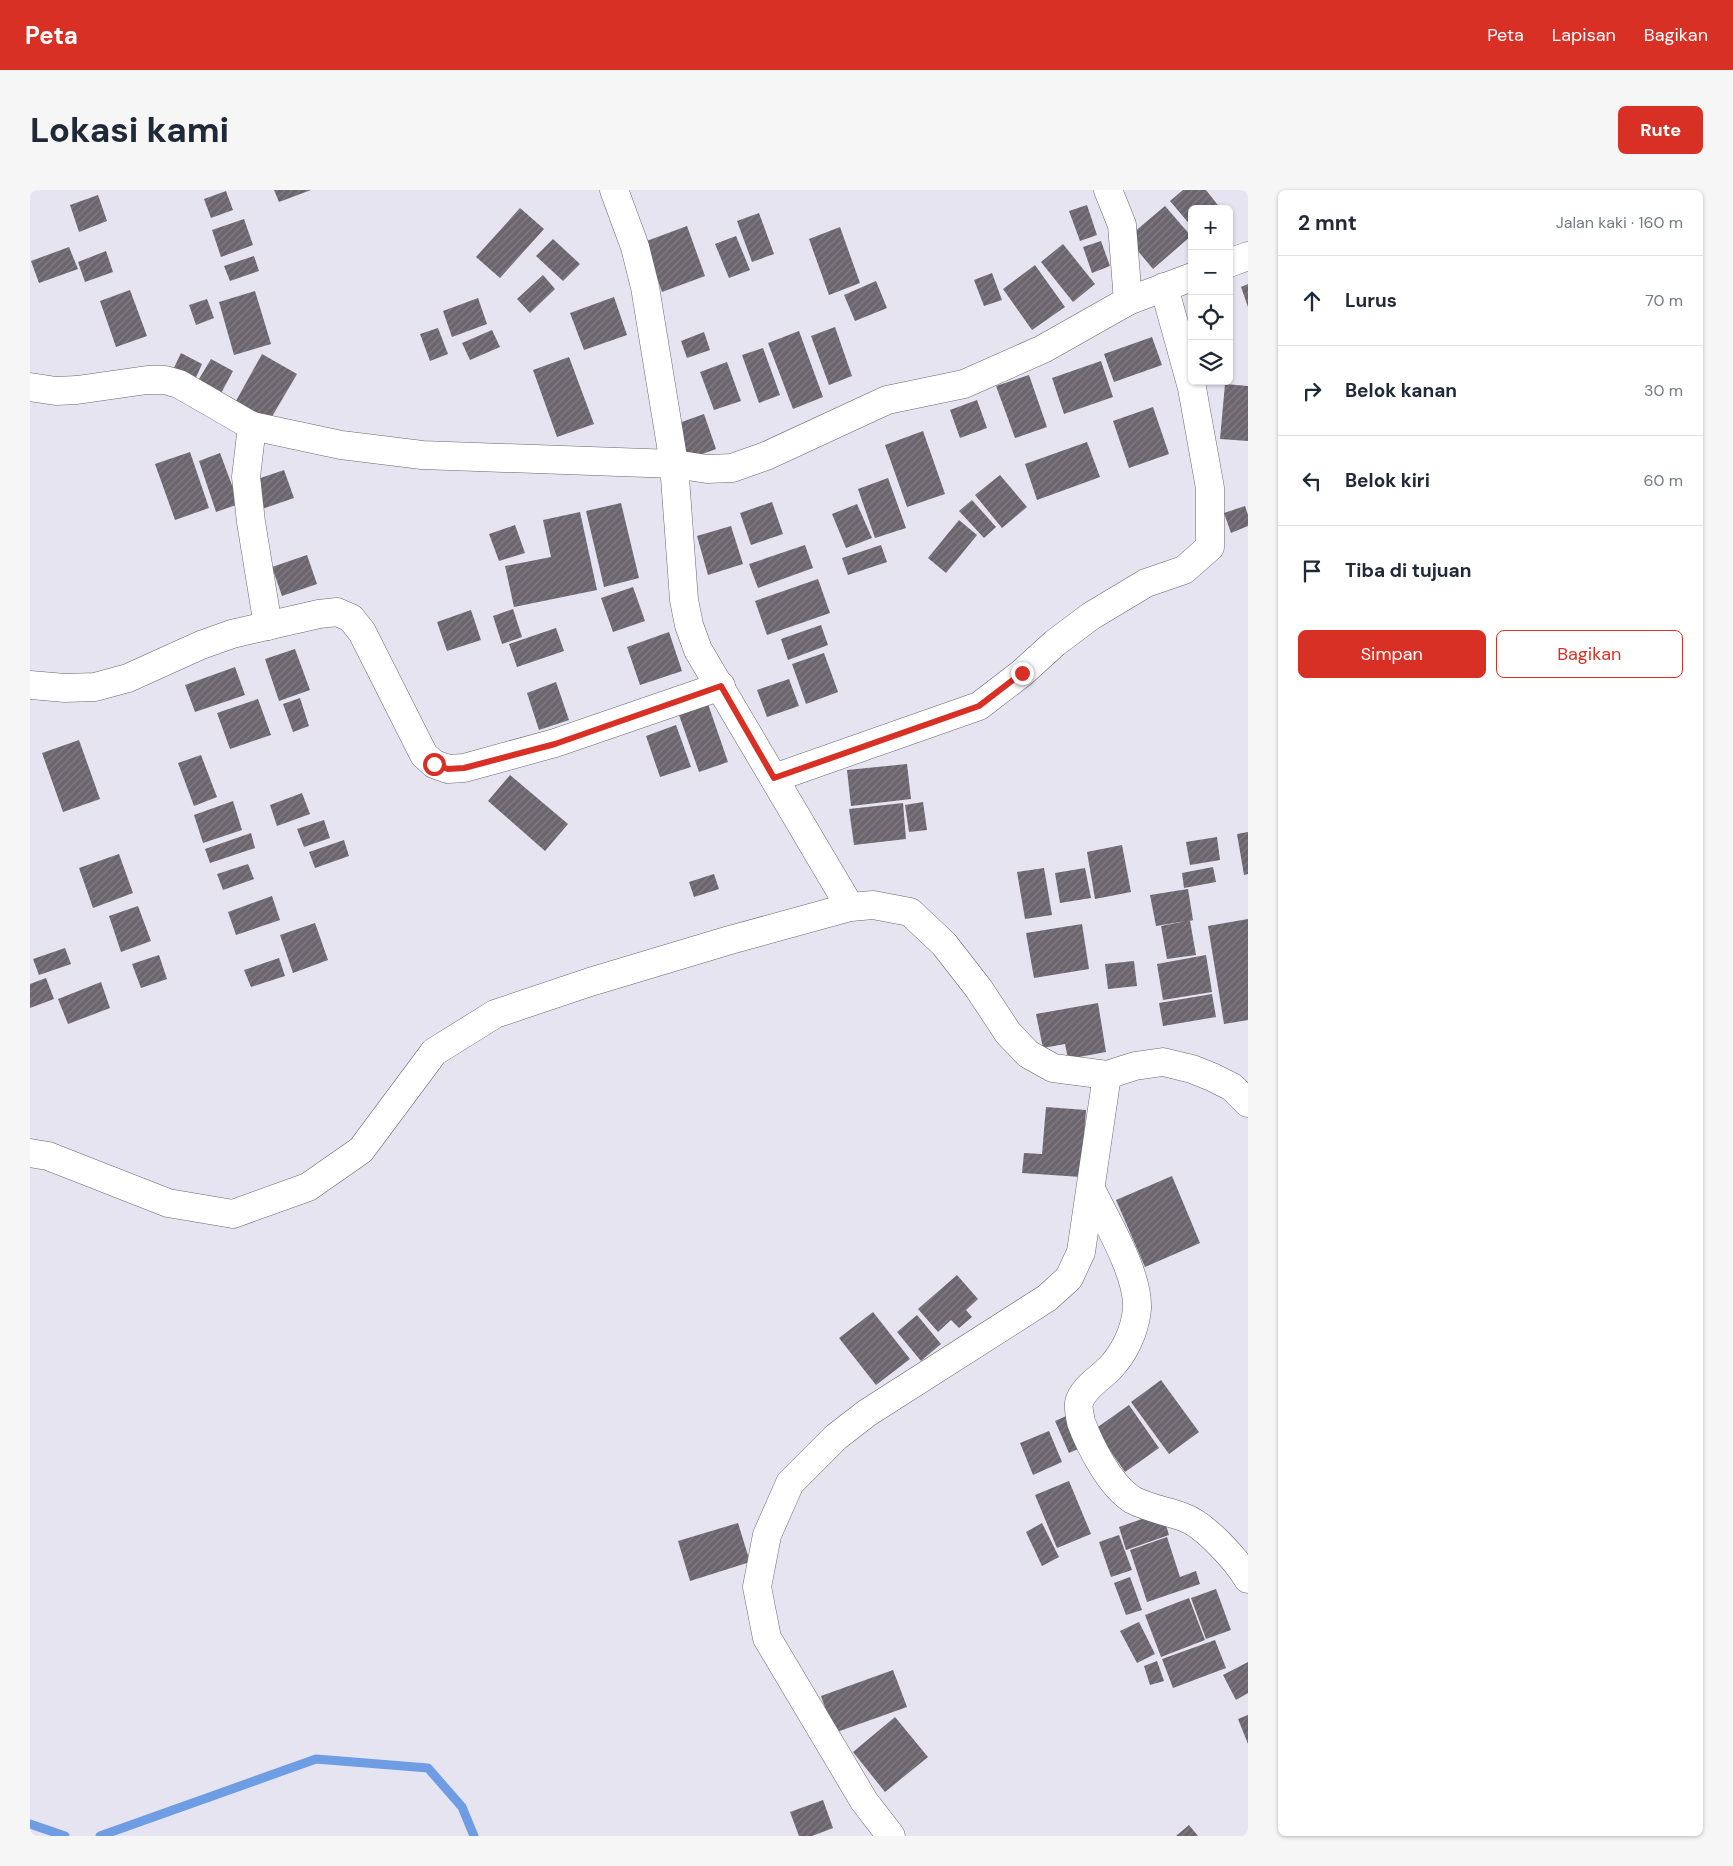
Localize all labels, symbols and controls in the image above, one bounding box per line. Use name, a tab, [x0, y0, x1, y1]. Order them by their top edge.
text: Peta	[25, 20, 78, 51]
text: Peta	[1487, 23, 1524, 47]
text: Lapisan	[1552, 23, 1616, 47]
text: Bagikan	[1644, 23, 1708, 47]
button: Rute	[1618, 106, 1703, 154]
text: Lokasi kami	[30, 107, 229, 153]
map controls	[1188, 205, 1233, 385]
button: +	[1188, 205, 1233, 250]
text: 2 mnt	[1298, 209, 1357, 237]
text: Jalan kaki · 160 m	[1556, 212, 1683, 233]
button: −	[1188, 250, 1233, 295]
icon: ahead	[1298, 287, 1326, 315]
text: Lurus	[1345, 288, 1397, 313]
text: 70 m	[1645, 290, 1683, 311]
button: locate	[1188, 295, 1233, 340]
button: layers	[1188, 340, 1233, 385]
icon: right	[1298, 377, 1326, 405]
text: Belok kanan	[1345, 378, 1457, 403]
text: 30 m	[1644, 380, 1683, 401]
icon: left	[1298, 467, 1326, 495]
text: Belok kiri	[1345, 468, 1430, 493]
text: 60 m	[1643, 470, 1683, 491]
icon: arrive	[1298, 557, 1326, 585]
text: Tiba di tujuan	[1345, 558, 1471, 583]
button: Simpan	[1298, 630, 1486, 678]
button: Bagikan	[1496, 630, 1683, 678]
route end	[1011, 662, 1034, 685]
route start	[423, 753, 446, 776]

